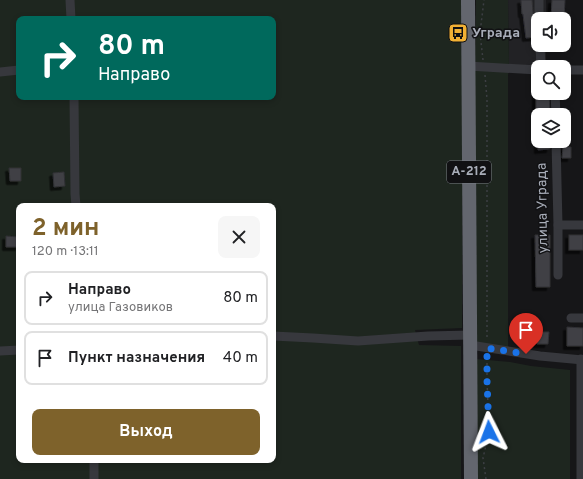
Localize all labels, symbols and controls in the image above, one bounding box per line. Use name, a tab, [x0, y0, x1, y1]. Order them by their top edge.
map controls	[531, 12, 571, 148]
button: sound	[531, 12, 571, 52]
bus stop icon: Уграда	[447, 22, 469, 44]
place label: Уграда	[472, 25, 520, 42]
text: 80 m	[98, 29, 165, 65]
icon: right	[32, 32, 84, 84]
button: search	[531, 60, 571, 100]
text: Направо	[98, 64, 170, 87]
button: layers	[531, 108, 571, 148]
road number: А-212	[447, 161, 491, 183]
street label: улица Уграда	[534, 163, 552, 253]
text: 2 мин	[32, 214, 99, 244]
button: close	[218, 216, 260, 258]
text: 120 m · 13:11	[32, 244, 99, 260]
text: Направо	[68, 281, 131, 300]
icon: right	[34, 287, 56, 309]
text: 80 m	[223, 289, 258, 308]
text: улица Газовиков	[68, 300, 173, 316]
pin	[509, 313, 543, 354]
icon: arrive	[515, 319, 537, 341]
icon: arrive	[34, 347, 56, 369]
text: Пункт назначения	[68, 349, 205, 368]
text: 40 m	[223, 349, 258, 368]
button: Выход	[32, 409, 260, 455]
position arrow	[468, 411, 510, 453]

